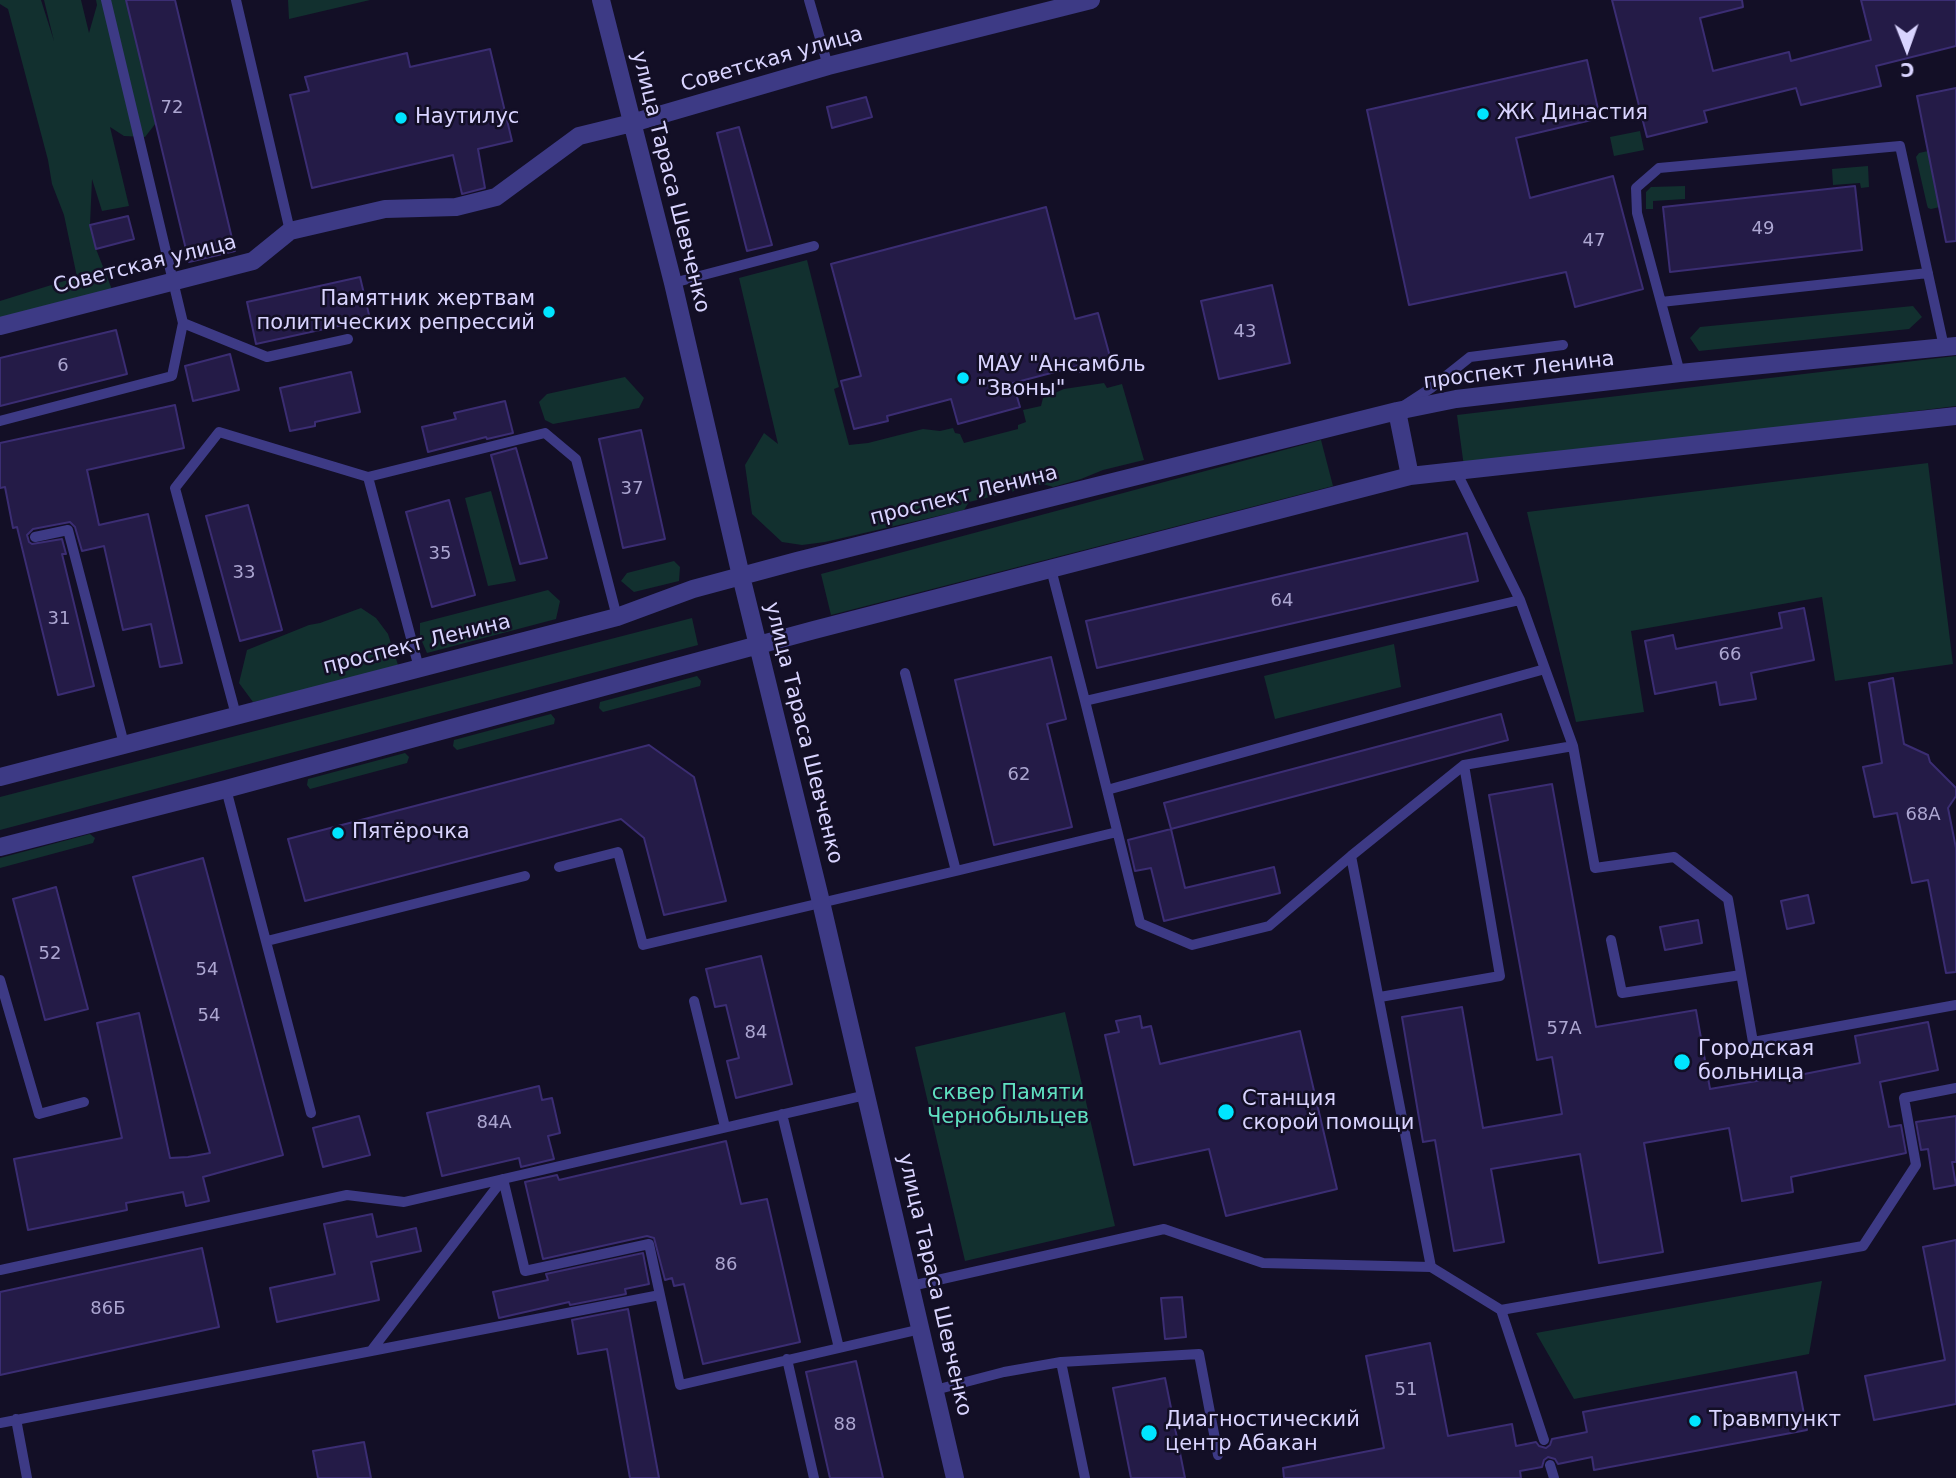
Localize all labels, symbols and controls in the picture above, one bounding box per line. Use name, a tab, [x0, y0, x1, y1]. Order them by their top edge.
north arrow	[1872, 14, 1942, 84]
street label: Советская улица	[678, 22, 866, 98]
street label: улица Тараса Шевченко	[625, 49, 715, 315]
text: С	[1900, 59, 1915, 81]
house number: 72	[161, 97, 183, 119]
place label: ЖК Династия	[1497, 101, 1648, 127]
place label: Наутилус	[415, 105, 519, 131]
marker: ЖК Династия	[1475, 106, 1491, 122]
marker: Наутилус	[393, 110, 409, 126]
house number: 49	[1752, 218, 1774, 240]
street label: Советская улица	[51, 230, 239, 300]
house number: 47	[1583, 230, 1605, 252]
place label: Памятник жертвам политических репрессий	[257, 287, 535, 337]
marker: Памятник жертвам политических репрессий	[541, 304, 557, 320]
house number: 43	[1234, 321, 1256, 343]
street label: проспект Ленина	[1422, 347, 1616, 395]
place label: МАУ "Ансамбль "Звоны"	[977, 353, 1146, 403]
house number: 6	[57, 355, 69, 377]
marker: МАУ "Ансамбль "Звоны"	[955, 370, 971, 386]
street label: проспект Ленина	[868, 461, 1060, 531]
house number: 37	[621, 478, 643, 500]
house number: 35	[429, 543, 451, 565]
house number: 33	[233, 562, 255, 584]
house number: 64	[1271, 590, 1293, 612]
street label: улица Тараса Шевченко	[758, 600, 848, 866]
house number: 31	[48, 608, 70, 630]
street label: проспект Ленина	[321, 610, 513, 680]
house number: 66	[1719, 644, 1741, 666]
house number: 62	[1008, 764, 1030, 786]
house number: 68А	[1905, 804, 1941, 826]
place label: Пятёрочка	[352, 820, 470, 846]
marker: Пятёрочка	[330, 825, 346, 841]
house number: 52	[39, 943, 61, 965]
house number: 54	[196, 959, 218, 981]
house number: 54	[198, 1005, 220, 1027]
house number: 57А	[1546, 1018, 1582, 1040]
house number: 84	[745, 1022, 767, 1044]
place label: Городская больница	[1698, 1037, 1814, 1087]
marker: Городская больница	[1672, 1052, 1692, 1072]
park label: сквер Памяти Чернобыльцев	[927, 1081, 1089, 1131]
place label: Станция скорой помощи	[1242, 1087, 1414, 1137]
marker: Станция скорой помощи	[1216, 1102, 1236, 1122]
house number: 84А	[476, 1112, 512, 1134]
street label: улица Тараса Шевченко	[892, 1151, 976, 1419]
house number: 86	[715, 1254, 737, 1276]
house number: 86Б	[90, 1298, 126, 1320]
house number: 51	[1395, 1379, 1417, 1401]
place label: Диагностический центр Абакан	[1165, 1408, 1360, 1458]
place label: Травмпункт	[1709, 1408, 1841, 1434]
marker: Травмпункт	[1687, 1413, 1703, 1429]
house number: 88	[834, 1414, 856, 1436]
marker: Диагностический центр Абакан	[1139, 1423, 1159, 1443]

